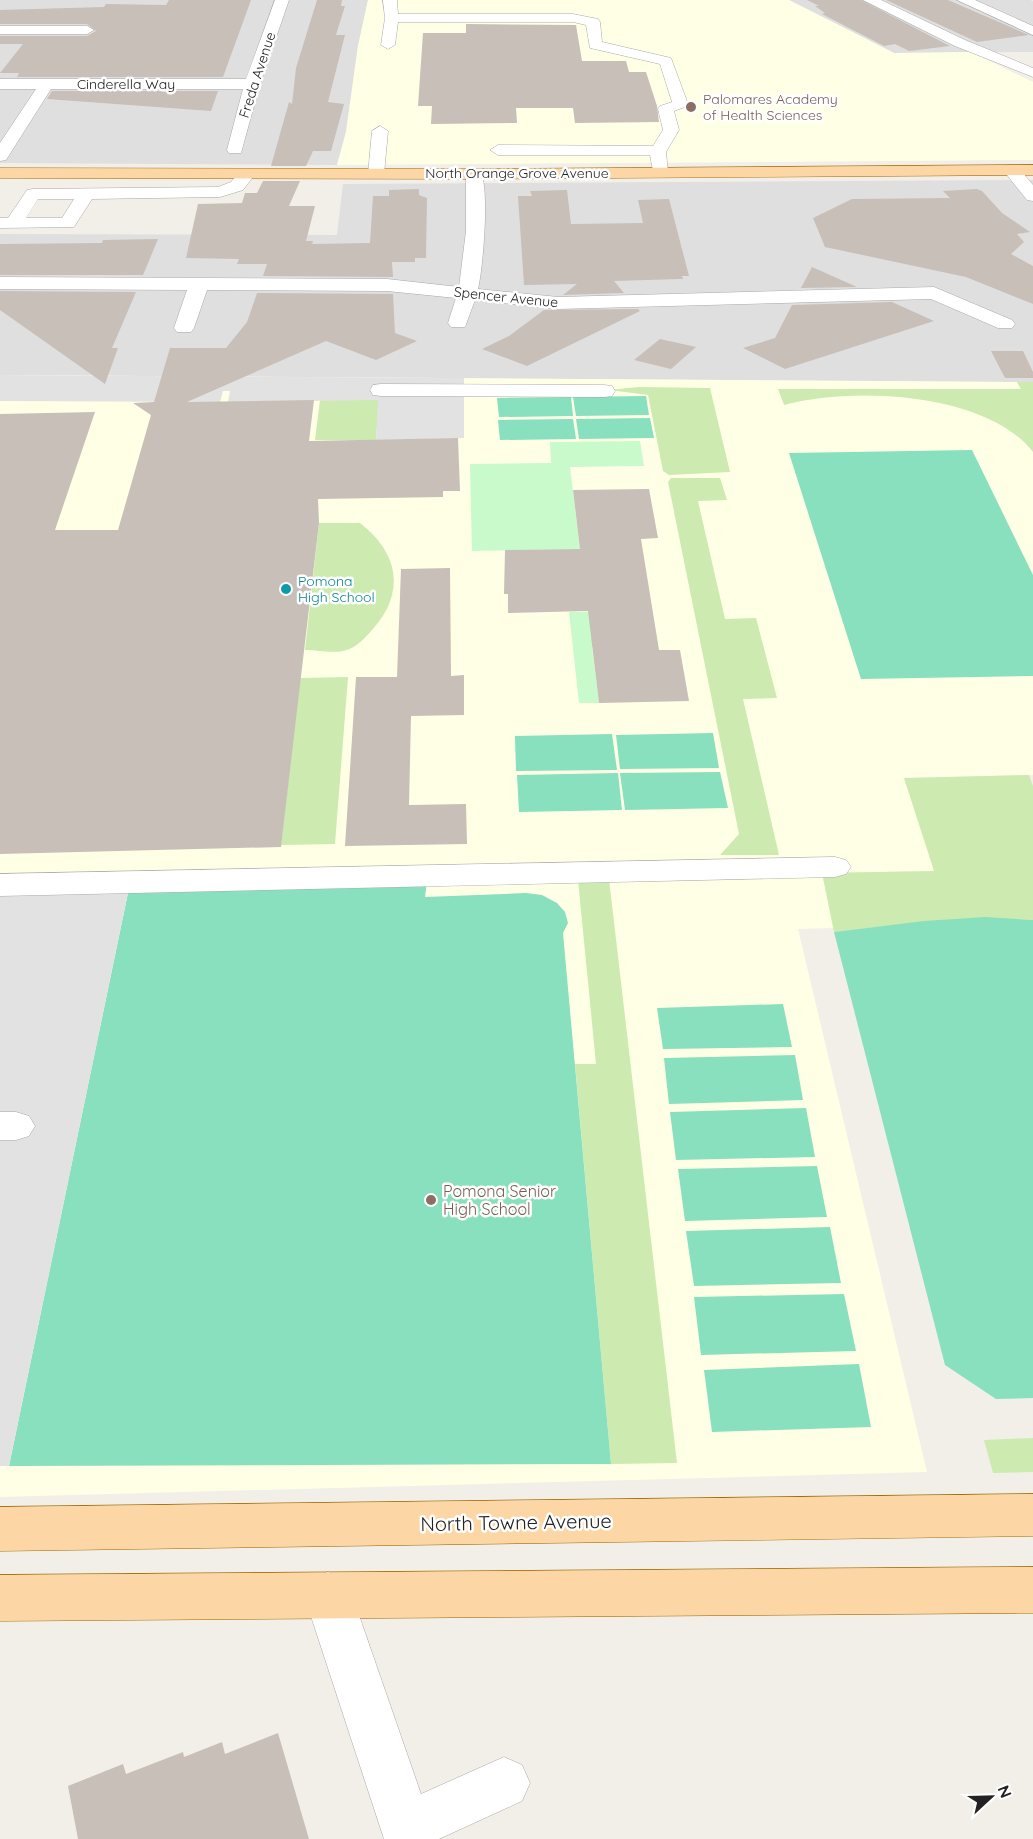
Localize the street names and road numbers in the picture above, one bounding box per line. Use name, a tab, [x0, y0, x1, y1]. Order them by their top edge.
street label: Freda Avenue	[235, 30, 279, 120]
street label: Cinderella Way	[77, 75, 175, 93]
street label: North Orange Grove Avenue	[425, 164, 609, 182]
street label: Spencer Avenue	[453, 283, 559, 311]
street label: North Towne Avenue	[420, 1508, 612, 1536]

